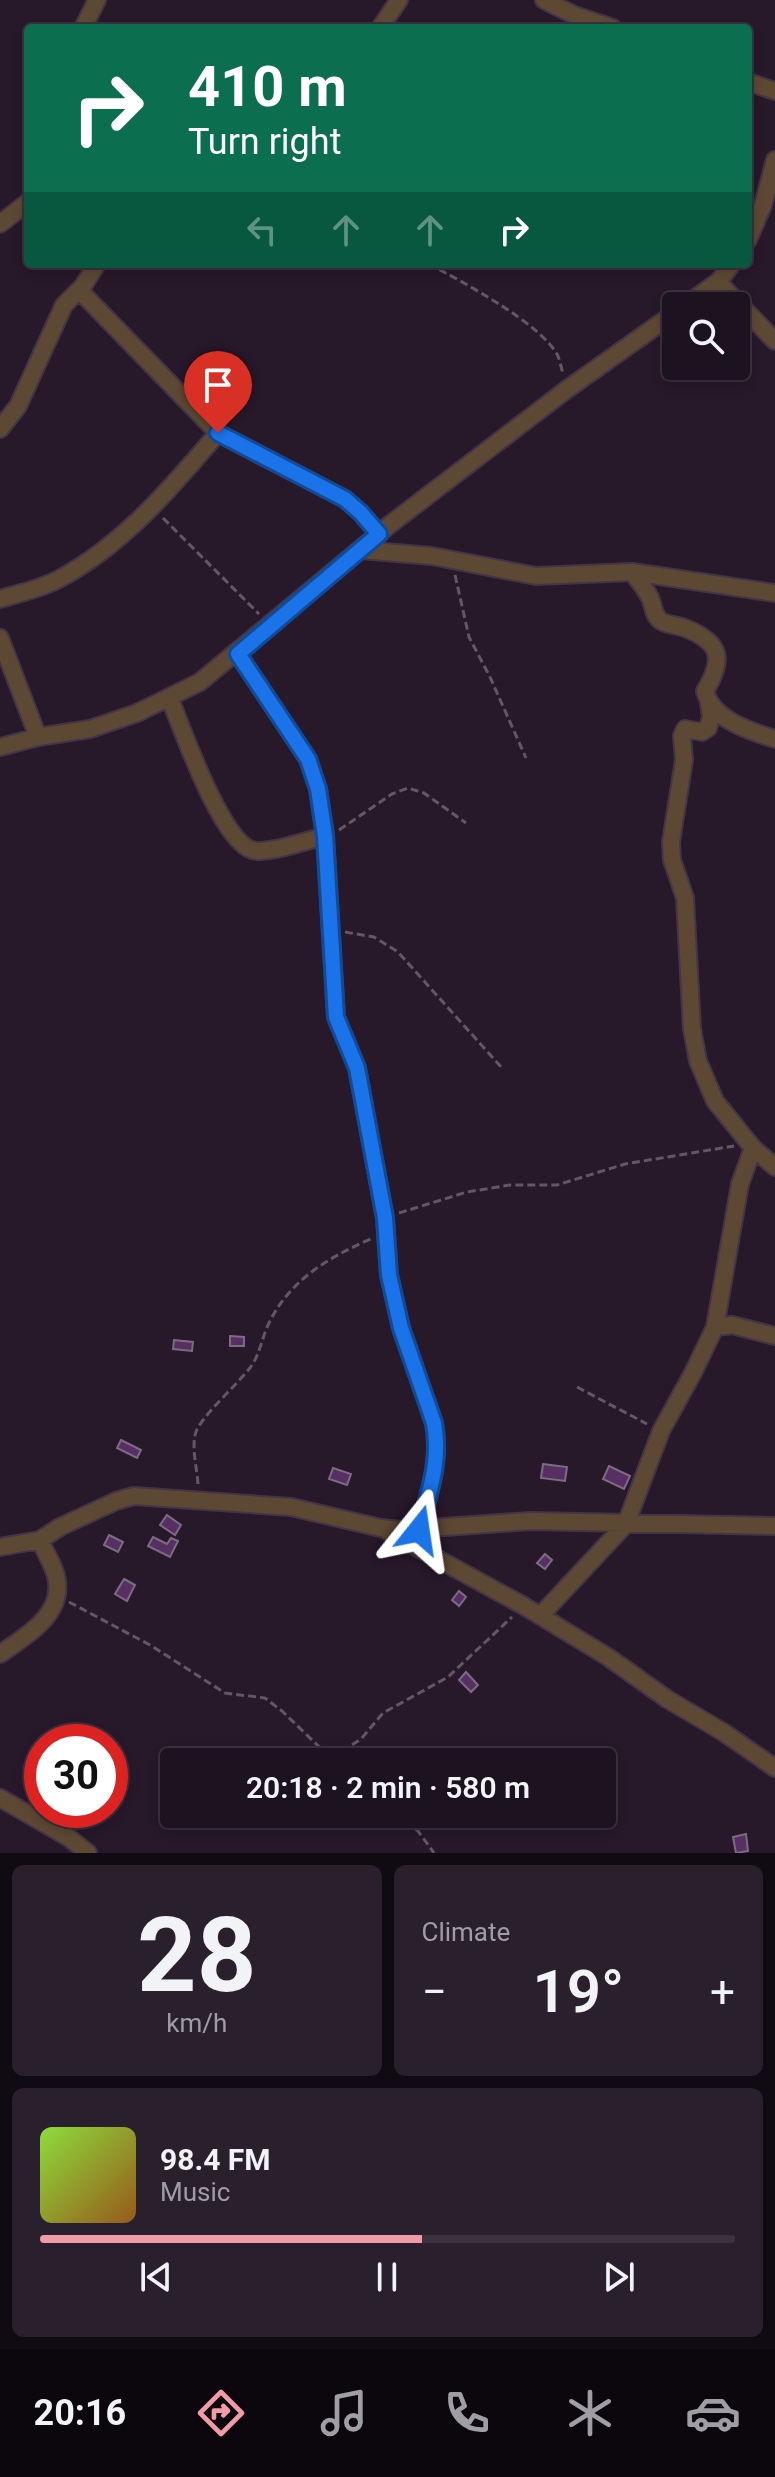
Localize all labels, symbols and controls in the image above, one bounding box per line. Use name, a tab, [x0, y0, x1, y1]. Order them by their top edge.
text: 410 m	[188, 54, 347, 120]
icon: right	[56, 56, 160, 160]
text: Turn right	[188, 121, 341, 163]
icon: left	[240, 208, 284, 252]
icon: ahead	[324, 208, 368, 252]
icon: ahead	[408, 208, 452, 252]
icon: right	[492, 208, 536, 252]
map controls	[662, 292, 750, 380]
button: search	[662, 292, 750, 380]
pin	[184, 351, 252, 433]
icon: arrive	[196, 363, 240, 407]
position arrow	[377, 1488, 461, 1572]
speed limit sign: 30	[24, 1724, 128, 1828]
text: 20:18 · 2 min · 580 m	[246, 1770, 530, 1805]
text: 28	[137, 1895, 256, 2016]
text: Climate	[422, 1917, 510, 1947]
text: 19°	[532, 1956, 624, 2027]
text: −	[422, 1966, 447, 2018]
text: +	[710, 1966, 735, 2018]
text: km/h	[166, 2008, 227, 2038]
text: 98.4 FM	[160, 2142, 271, 2177]
text: Music	[160, 2177, 230, 2207]
icon: previous	[134, 2255, 178, 2299]
icon: pause	[365, 2255, 409, 2299]
icon: next	[597, 2255, 641, 2299]
icon: directions	[193, 2385, 249, 2441]
icon: music	[316, 2385, 372, 2441]
icon: phone	[439, 2385, 495, 2441]
icon: climate	[562, 2385, 618, 2441]
icon: car	[685, 2385, 741, 2441]
text: 20:16	[34, 2392, 126, 2434]

